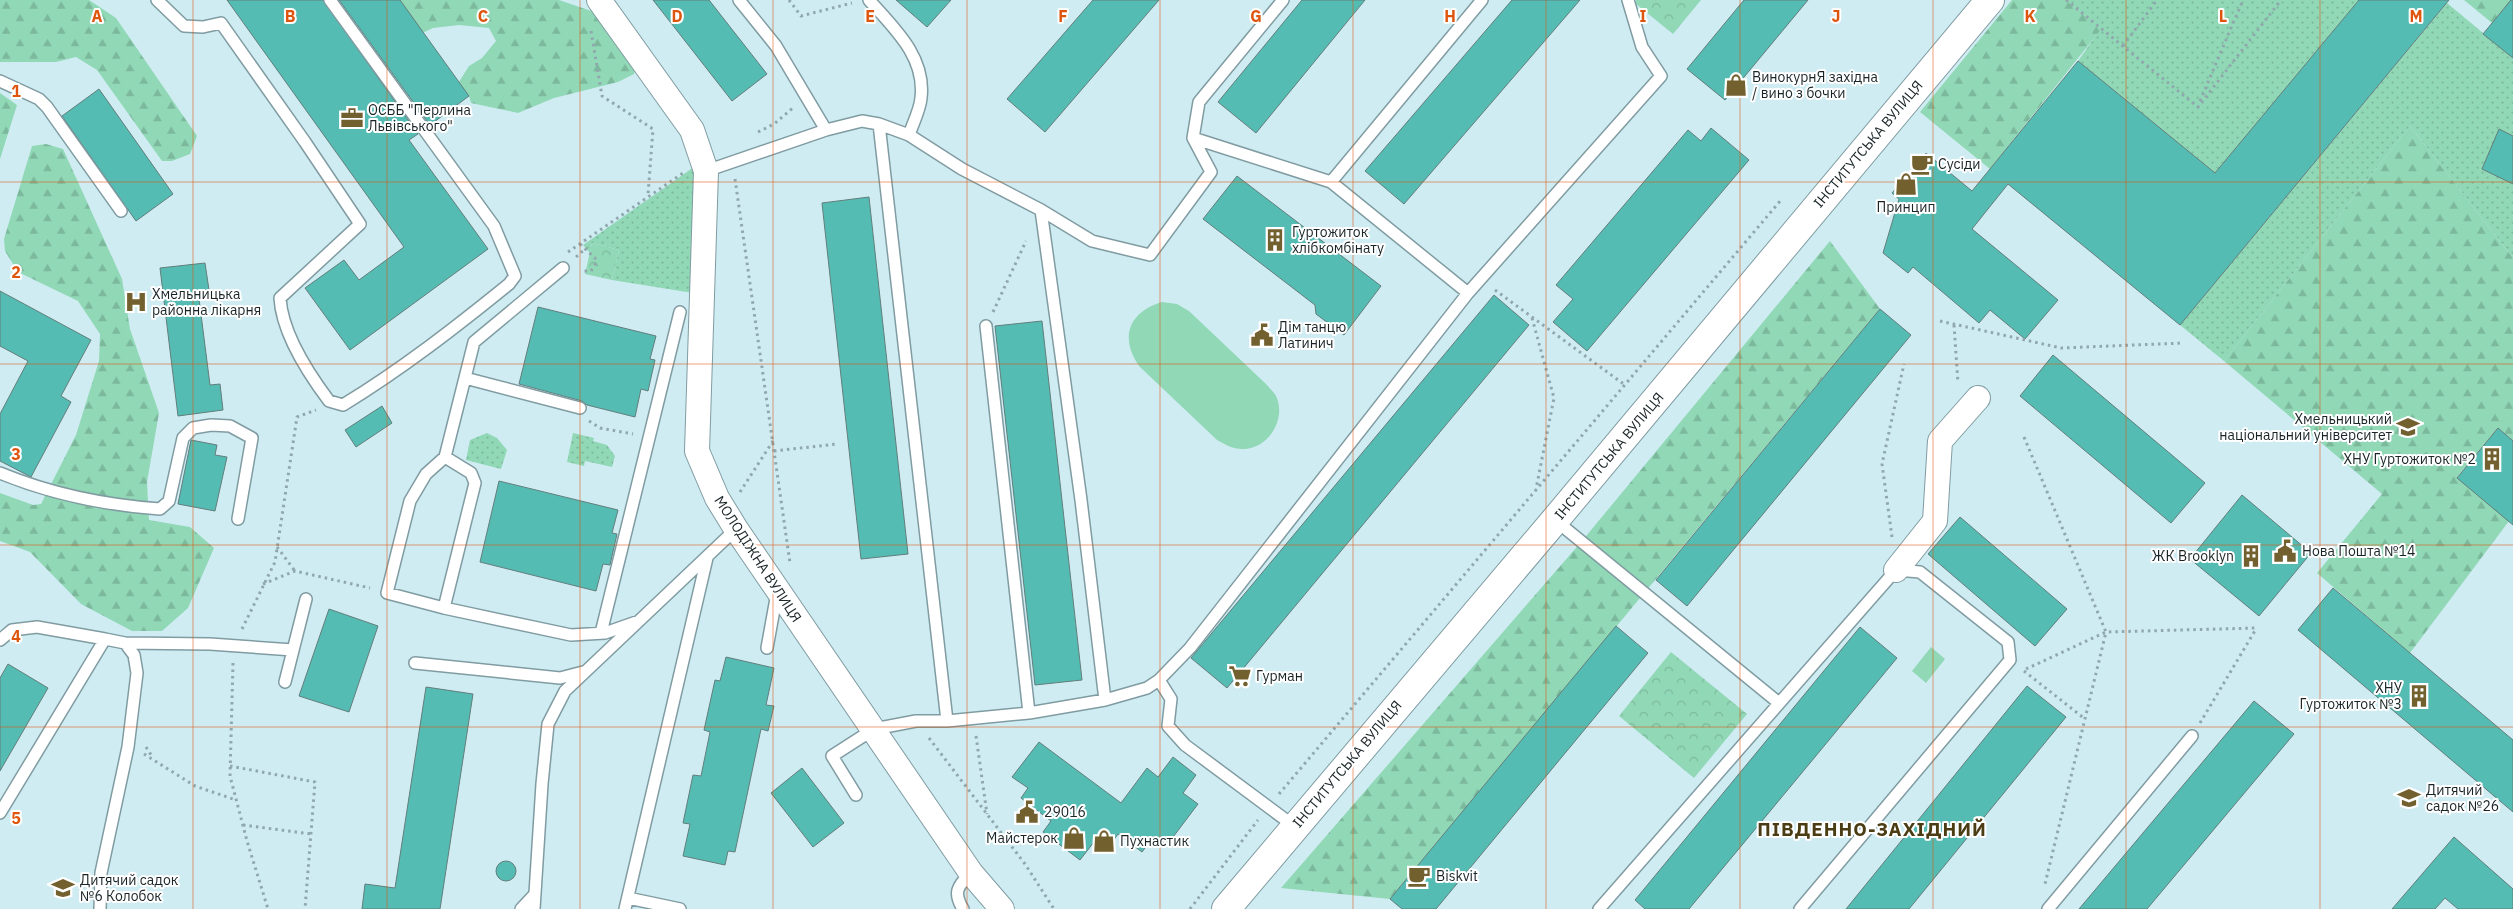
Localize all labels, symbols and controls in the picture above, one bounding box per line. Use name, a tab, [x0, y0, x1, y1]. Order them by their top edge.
text: A	[92, 6, 103, 26]
text: B	[285, 6, 296, 26]
text: C	[478, 6, 488, 26]
text: D	[671, 6, 683, 26]
text: E	[865, 6, 875, 26]
text: F	[1058, 6, 1068, 26]
text: G	[1250, 6, 1262, 26]
text: H	[1444, 6, 1456, 26]
text: I	[1640, 6, 1647, 26]
text: J	[1832, 6, 1840, 26]
text: K	[2024, 6, 2036, 26]
text: L	[2219, 6, 2227, 26]
text: M	[2409, 6, 2423, 26]
place label: ВинокурнЯ західна / вино з бочки	[1752, 68, 1878, 102]
shop icon: ВинокурнЯ західна / вино з бочки	[1723, 72, 1749, 98]
street label: ІНСТИТУТСЬКА ВУЛИЦЯ	[1809, 77, 1927, 211]
text: 1	[11, 81, 21, 101]
place label: ОСББ "Перлина Львівського"	[368, 101, 471, 135]
office icon: ОСББ "Перлина Львівського"	[339, 105, 365, 131]
cafe icon: Сусіди	[1909, 151, 1935, 177]
place label: Сусіди	[1938, 155, 1981, 173]
shop icon: Принцип	[1893, 171, 1919, 197]
place label: Принцип	[1877, 198, 1935, 216]
place label: Гуртожиток хлібкомбінату	[1292, 223, 1384, 257]
building icon: Гуртожиток хлібкомбінату	[1262, 227, 1288, 253]
text: 2	[11, 262, 21, 282]
place label: Хмельницька районна лікарня	[152, 285, 261, 319]
hospital icon: Хмельницька районна лікарня	[123, 289, 149, 315]
place label: Дім танцю Латинич	[1278, 318, 1346, 352]
public building icon: Дім танцю Латинич	[1249, 322, 1275, 348]
street label: ІНСТИТУТСЬКА ВУЛИЦЯ	[1550, 389, 1668, 523]
place label: Хмельницький національний університет	[2219, 410, 2392, 444]
school or university icon: Хмельницький національний університет	[2395, 414, 2421, 440]
text: 3	[11, 444, 21, 464]
building icon: ХНУ Гуртожиток №2	[2479, 446, 2505, 472]
place label: ХНУ Гуртожиток №2	[2343, 450, 2476, 468]
street label: МОЛОДІЖНА ВУЛИЦЯ	[710, 492, 806, 626]
public building icon: Нова Пошта №14	[2272, 538, 2298, 564]
place label: Нова Пошта №14	[2302, 542, 2415, 560]
building icon: ЖК Brooklyn	[2238, 543, 2264, 569]
place label: ЖК Brooklyn	[2152, 547, 2234, 565]
text: 4	[11, 626, 21, 646]
supermarket icon: Гурман	[1227, 663, 1253, 689]
place label: Гурман	[1256, 667, 1303, 685]
place label: ХНУ Гуртожиток №3	[2300, 679, 2403, 713]
building icon: ХНУ Гуртожиток №3	[2406, 683, 2432, 709]
street label: ІНСТИТУТСЬКА ВУЛИЦЯ	[1288, 697, 1406, 831]
place label: Дитячий садок №26	[2426, 781, 2499, 815]
school or university icon: Дитячий садок №26	[2396, 785, 2422, 811]
public building icon: 29016	[1014, 799, 1040, 825]
place label: 29016	[1044, 803, 1086, 821]
text: 5	[11, 808, 21, 828]
district label: ПІВДЕННО-ЗАХІДНИЙ	[1757, 817, 1987, 841]
shop icon: Майстерок	[1061, 825, 1087, 851]
shop icon: Пухнастик	[1091, 828, 1117, 854]
place label: Майстерок	[986, 829, 1058, 847]
place label: Пухнастик	[1120, 832, 1189, 850]
cafe icon: Biskvit	[1406, 863, 1432, 889]
place label: Biskvit	[1436, 867, 1478, 885]
place label: Дитячий садок №6 Колобок	[80, 871, 179, 905]
school or university icon: Дитячий садок №6 Колобок	[50, 875, 76, 901]

